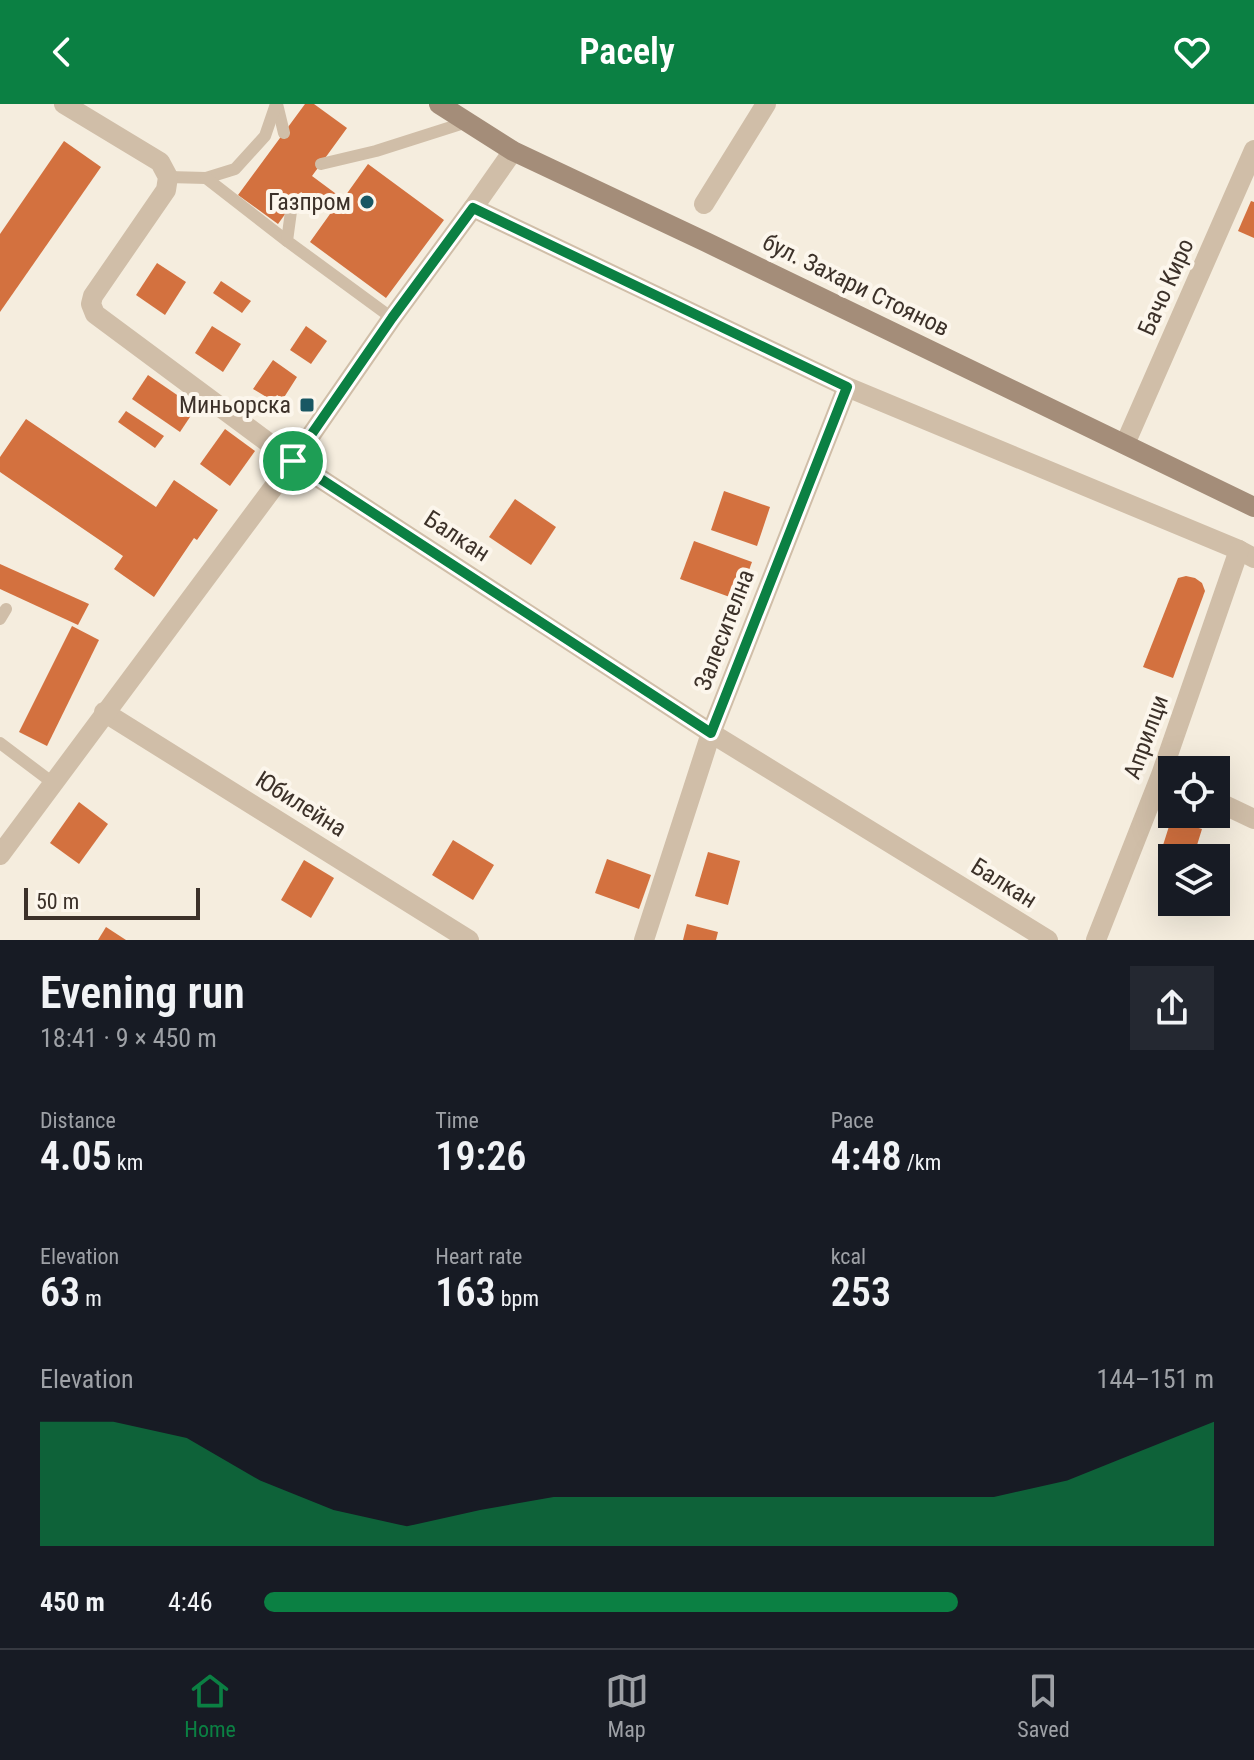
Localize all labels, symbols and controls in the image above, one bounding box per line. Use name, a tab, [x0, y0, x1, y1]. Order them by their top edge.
icon: back	[40, 30, 84, 74]
icon: heart	[1170, 30, 1214, 74]
text: Pacely	[579, 31, 675, 73]
place label: Газпром	[268, 188, 351, 216]
marker: Газпром	[358, 193, 376, 211]
street label: бул. Захари Стоянов	[758, 228, 954, 342]
street label: Бачо Киро	[1132, 234, 1200, 340]
place label: Миньорска	[179, 391, 291, 419]
marker: Миньорска	[298, 396, 316, 414]
pin	[259, 427, 327, 495]
icon: arrive	[271, 439, 315, 483]
street label: Балкан	[419, 505, 495, 567]
street label: Залесителна	[688, 566, 760, 694]
street label: Априлци	[1118, 691, 1174, 783]
map controls	[1158, 756, 1230, 916]
button: locate	[1158, 756, 1230, 828]
street label: Юбилейна	[251, 765, 351, 843]
button: layers	[1158, 844, 1230, 916]
street label: Балкан	[966, 852, 1042, 914]
scale bar	[24, 884, 200, 920]
text: 50 m	[36, 889, 79, 914]
button: share	[1130, 966, 1214, 1050]
text: Evening run	[40, 967, 245, 1019]
text: 18:41 · 9 × 450 m	[40, 1023, 217, 1053]
text: Distance	[40, 1108, 116, 1133]
text: Time	[435, 1108, 479, 1133]
text: Pace	[831, 1108, 874, 1133]
text: 4.05	[40, 1133, 112, 1180]
text: 19:26	[435, 1133, 526, 1180]
text: 4:48	[831, 1133, 902, 1180]
text: km	[112, 1150, 143, 1175]
text: /km	[902, 1150, 941, 1175]
text: Elevation	[40, 1244, 119, 1269]
text: Heart rate	[435, 1244, 522, 1269]
text: kcal	[831, 1244, 866, 1269]
text: 63	[40, 1269, 80, 1316]
text: 163	[435, 1269, 496, 1316]
text: 253	[831, 1269, 891, 1316]
text: m	[80, 1286, 102, 1311]
text: bpm	[496, 1286, 539, 1311]
text: Elevation	[40, 1364, 134, 1394]
text: 144–151 m	[1097, 1364, 1214, 1394]
text: 450 m	[40, 1587, 105, 1617]
text: 4:46	[168, 1587, 213, 1617]
tab: Home	[184, 1669, 236, 1742]
tab: Map	[605, 1669, 649, 1742]
tab: Saved	[1017, 1669, 1070, 1742]

